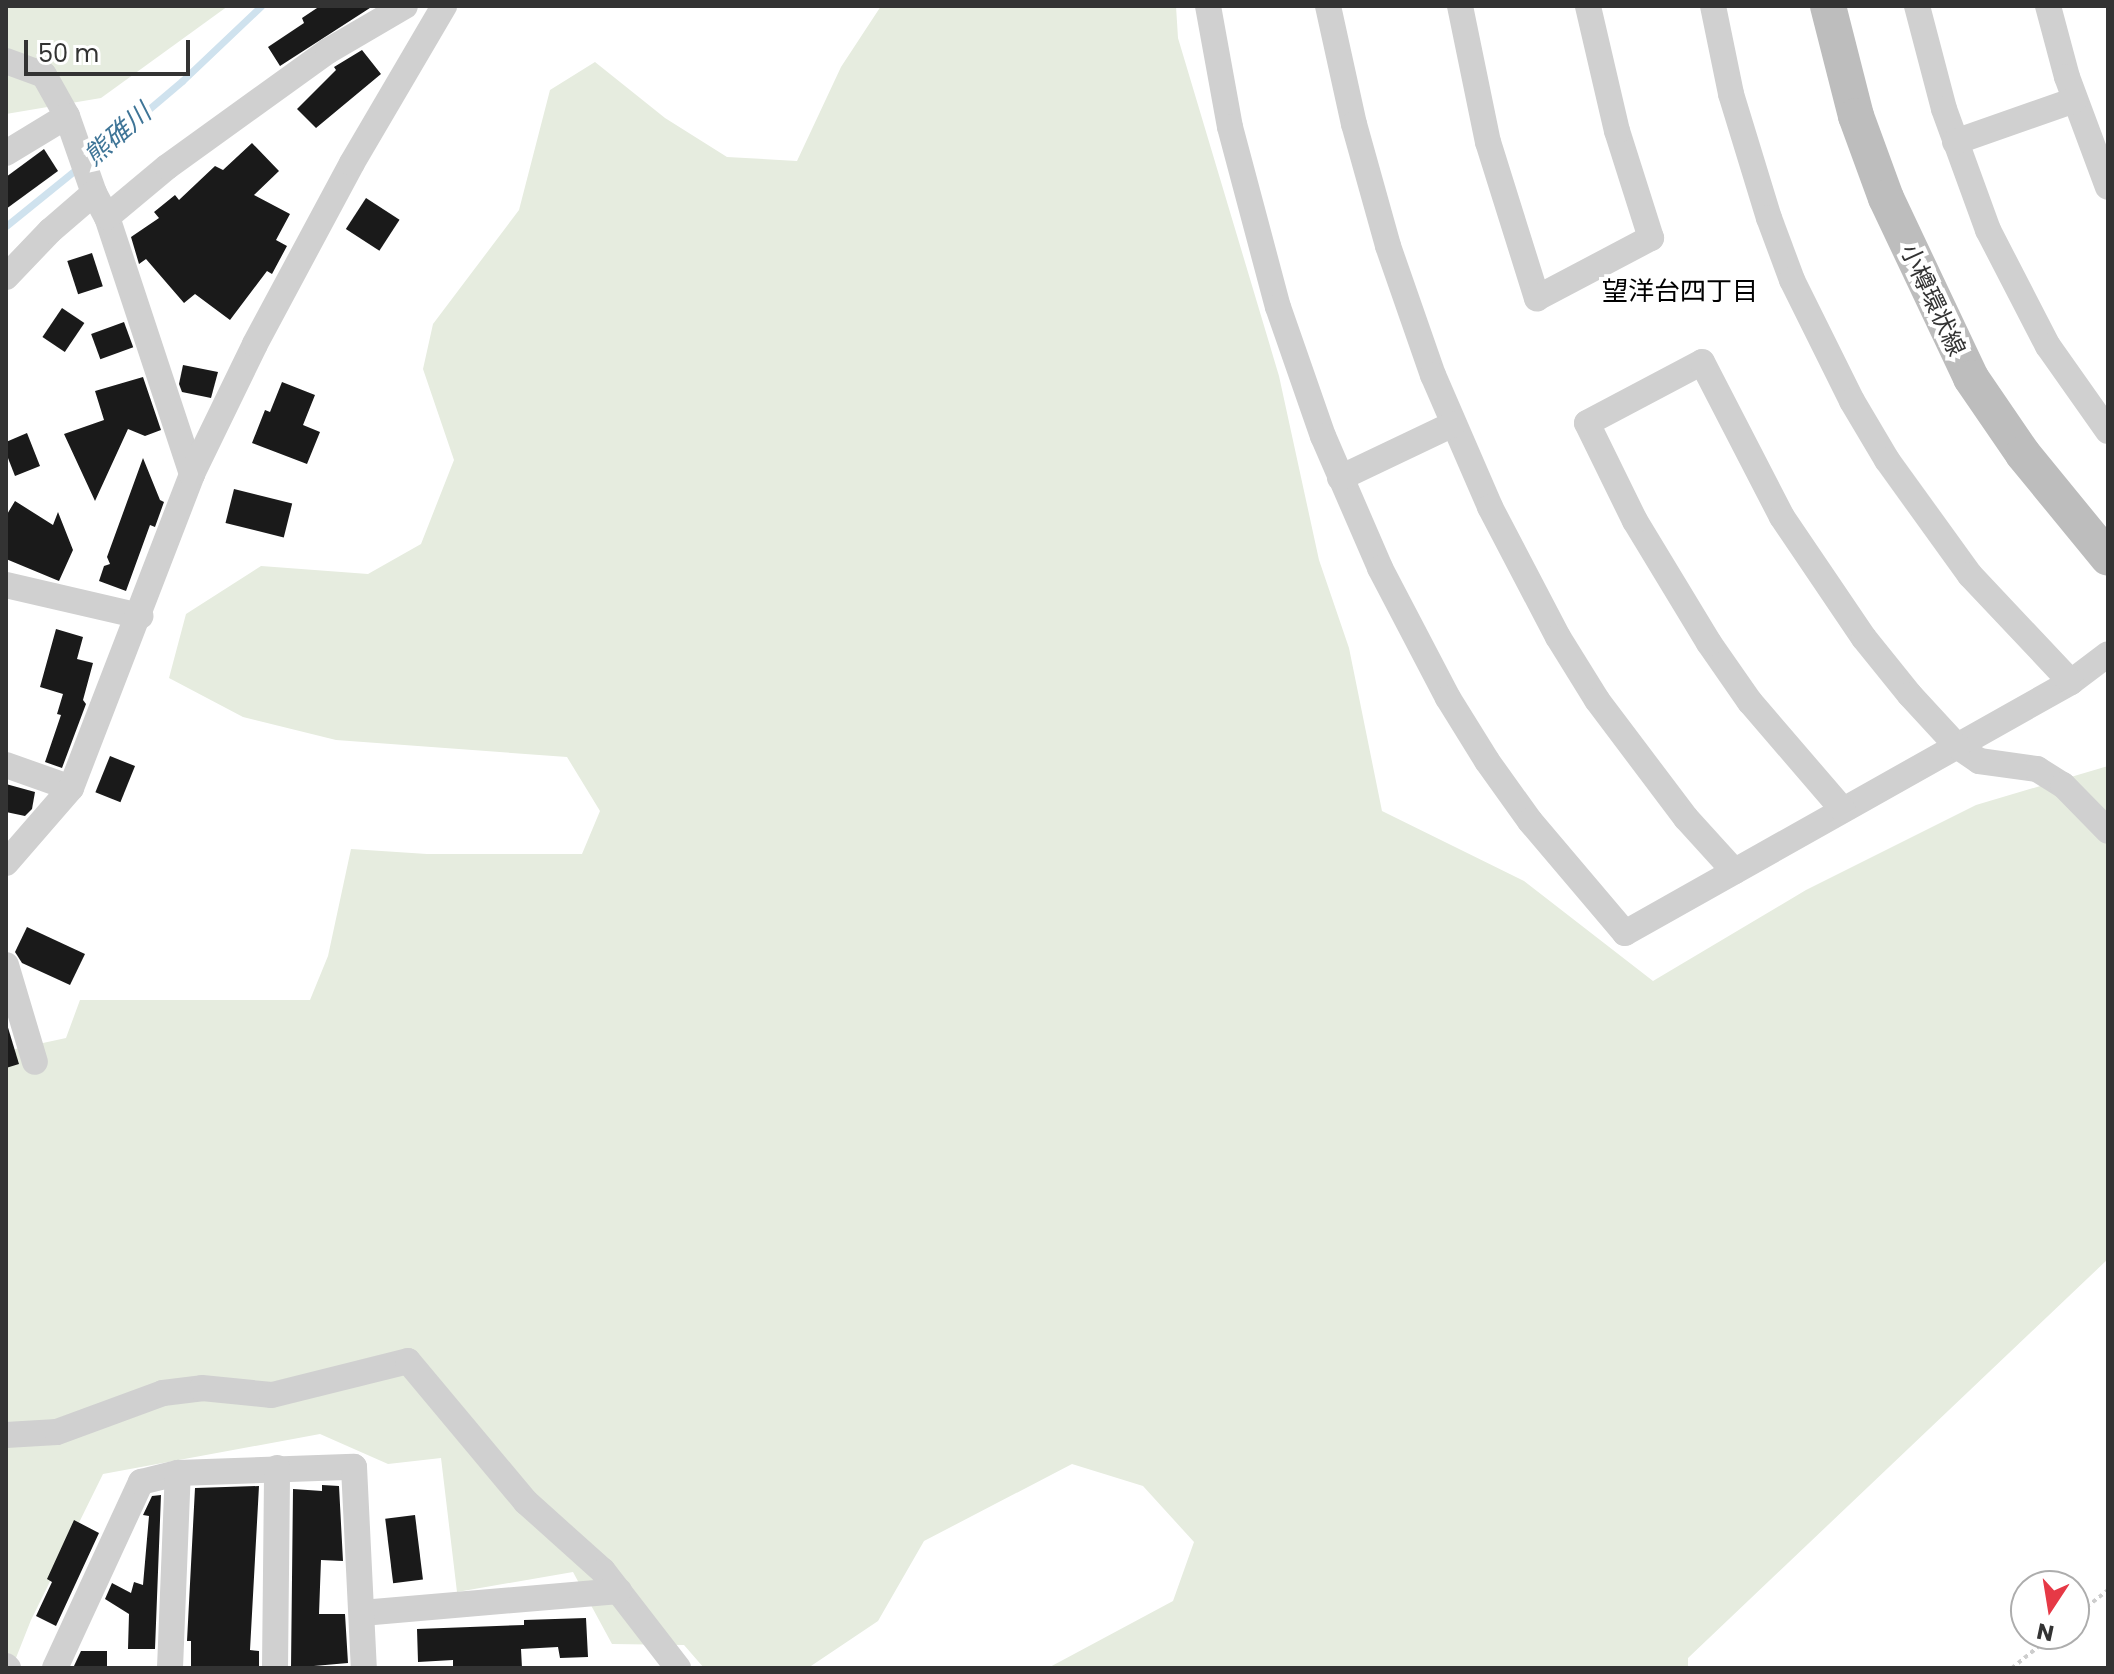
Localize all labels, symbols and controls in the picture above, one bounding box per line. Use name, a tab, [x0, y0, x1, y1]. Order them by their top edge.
scale bar	[28, 24, 194, 74]
text: 50 m	[38, 37, 99, 70]
water label: 熊碓川	[78, 98, 158, 172]
street label: 小樽環状線	[1895, 240, 1971, 360]
district label: 望洋台四丁目	[1602, 276, 1758, 308]
north arrow	[2010, 1570, 2090, 1650]
text: N	[2034, 1615, 2057, 1649]

